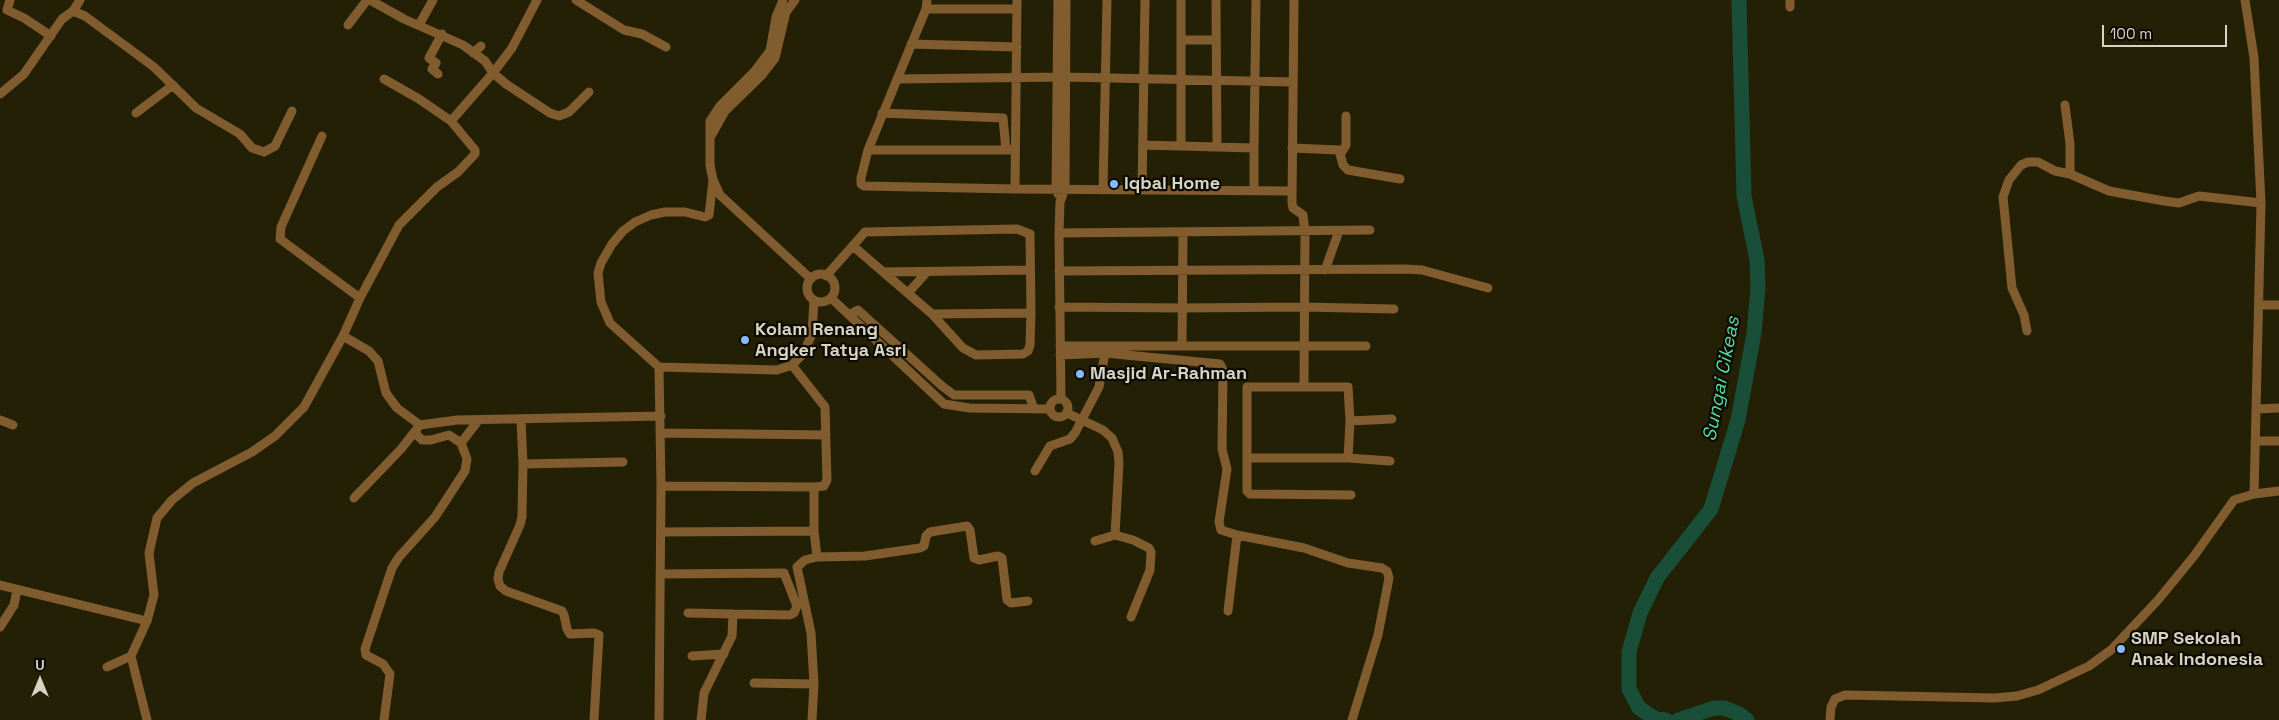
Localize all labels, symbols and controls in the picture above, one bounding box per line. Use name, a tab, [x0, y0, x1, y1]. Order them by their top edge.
scale bar	[2104, 15, 2229, 47]
text: 100 m	[2110, 24, 2152, 43]
place label: Iqbal Home	[1124, 173, 1220, 195]
marker: Iqbal Home	[1108, 178, 1120, 190]
water label: Sungai Cikeas	[1699, 315, 1745, 443]
place label: Kolam Renang Angker Tatya Asri	[755, 319, 907, 362]
marker: Kolam Renang Angker Tatya Asri	[739, 334, 751, 346]
place label: Masjid Ar-Rahman	[1090, 363, 1247, 385]
marker: Masjid Ar-Rahman	[1074, 368, 1086, 380]
place label: SMP Sekolah Anak Indonesia	[2131, 628, 2263, 670]
marker: SMP Sekolah Anak Indonesia	[2115, 643, 2127, 655]
north arrow	[15, 655, 65, 705]
text: U	[35, 656, 45, 674]

